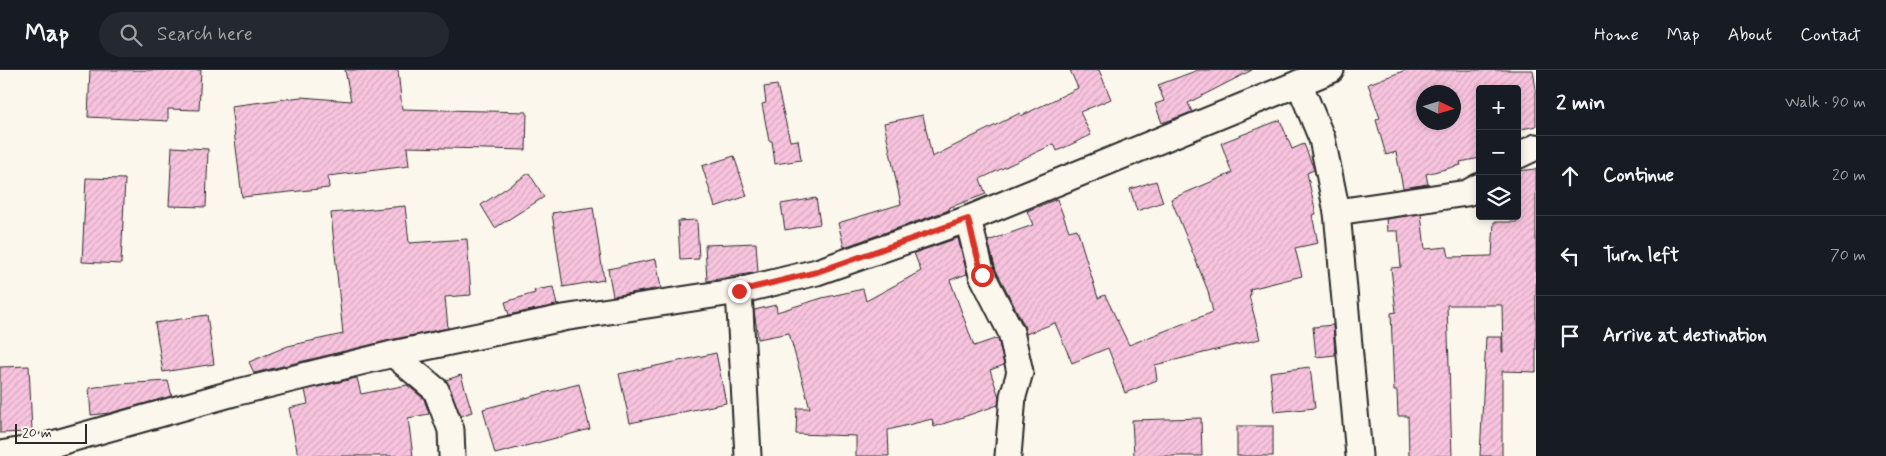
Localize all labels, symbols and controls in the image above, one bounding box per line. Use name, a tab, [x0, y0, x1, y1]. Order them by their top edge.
search box	[99, 12, 449, 57]
text: Map	[25, 19, 69, 50]
icon: search	[117, 21, 145, 49]
text: Search here	[157, 22, 253, 47]
text: Home	[1594, 23, 1639, 47]
text: Map	[1667, 23, 1700, 47]
text: About	[1728, 23, 1772, 47]
text: Contact	[1800, 23, 1861, 47]
north arrow	[1416, 85, 1461, 130]
map controls	[1476, 85, 1521, 220]
button: +	[1476, 85, 1521, 130]
text: 2 min	[1556, 89, 1605, 117]
text: Walk · 90 m	[1785, 92, 1866, 113]
button: −	[1476, 130, 1521, 175]
icon: ahead	[1556, 162, 1584, 190]
text: Continue	[1603, 163, 1674, 188]
text: 20 m	[1832, 165, 1866, 186]
button: layers	[1476, 175, 1521, 220]
icon: left	[1556, 242, 1584, 270]
text: Turn left	[1603, 243, 1679, 268]
text: 70 m	[1830, 245, 1866, 266]
route start	[971, 264, 994, 287]
route end	[728, 280, 751, 303]
icon: arrive	[1556, 322, 1584, 350]
text: Arrive at destination	[1603, 323, 1767, 348]
scale bar	[15, 421, 88, 444]
text: 20 m	[22, 424, 52, 442]

